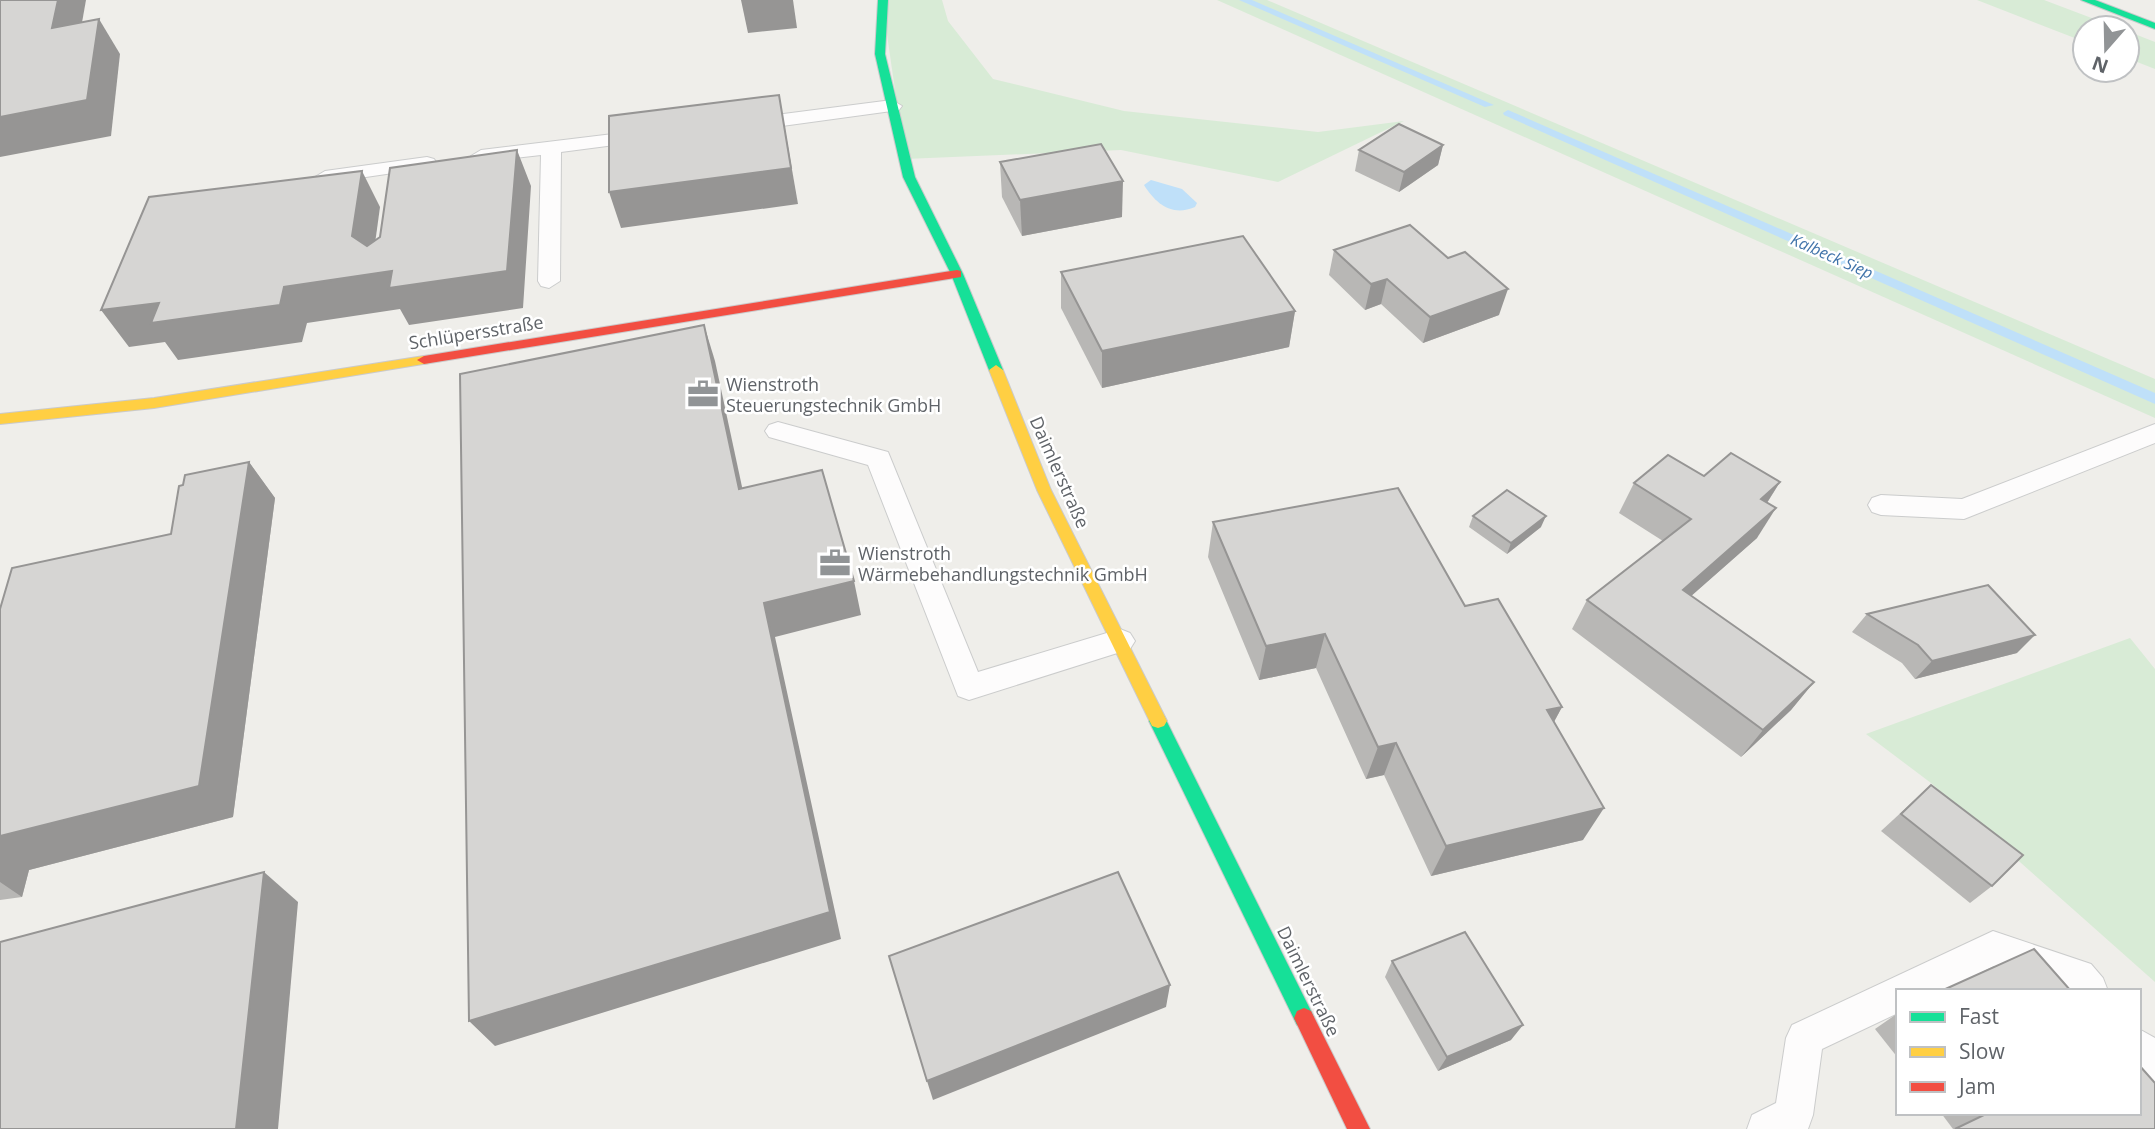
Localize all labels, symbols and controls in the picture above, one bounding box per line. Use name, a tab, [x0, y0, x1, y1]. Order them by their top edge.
north arrow	[2071, 14, 2141, 84]
text: N	[2088, 50, 2112, 80]
water label: Kalbeck Siep	[1787, 228, 1877, 284]
street label: Schlüpersstraße	[407, 310, 545, 354]
place label: Wienstroth Steuerungstechnik GmbH	[726, 372, 941, 417]
office icon: Wienstroth Steuerungstechnik GmbH	[686, 377, 720, 411]
street label: Daimlerstraße	[1025, 412, 1095, 532]
place label: Wienstroth Wärmebehandlungstechnik GmbH	[858, 541, 1148, 586]
office icon: Wienstroth Wärmebehandlungstechnik GmbH	[818, 546, 852, 580]
street label: Daimlerstraße	[1272, 922, 1346, 1040]
legend	[1896, 989, 2141, 1115]
text: Fast	[1959, 1002, 1999, 1030]
text: Slow	[1959, 1037, 2005, 1065]
text: Jam	[1957, 1072, 1996, 1100]

